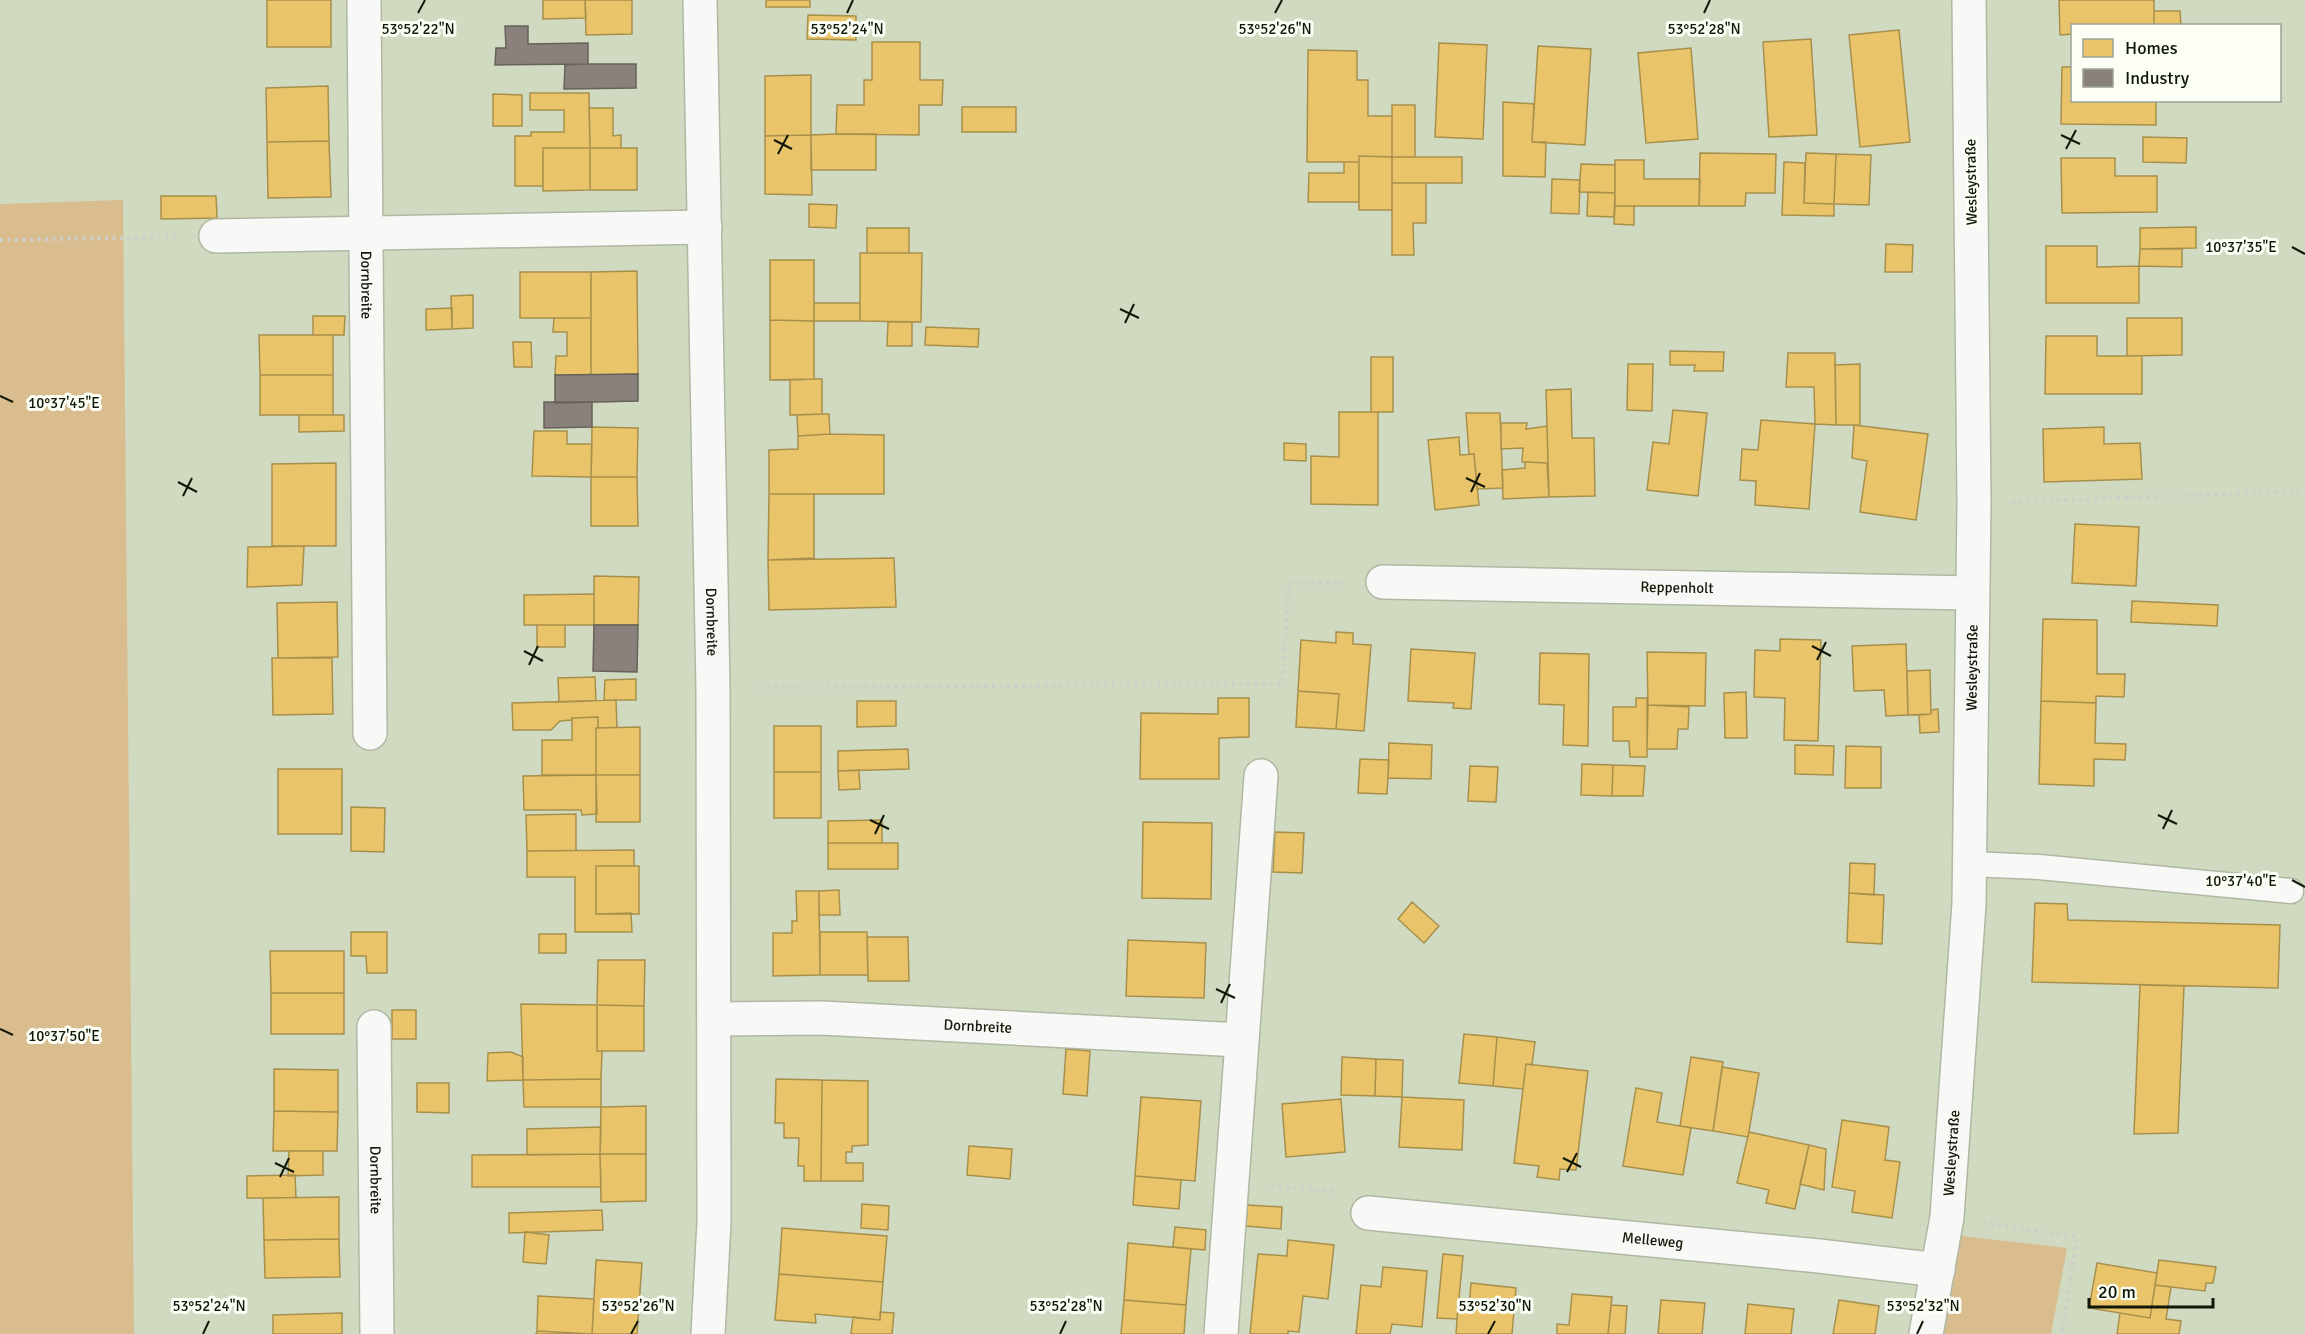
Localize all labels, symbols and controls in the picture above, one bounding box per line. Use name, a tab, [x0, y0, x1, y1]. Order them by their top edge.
text: 53°52'22"N	[381, 20, 455, 38]
text: 53°52'24"N	[810, 20, 884, 38]
text: 53°52'26"N	[1238, 20, 1312, 38]
text: 53°52'28"N	[1667, 20, 1741, 38]
legend	[2071, 24, 2281, 102]
text: Homes	[2125, 37, 2178, 59]
text: Industry	[2125, 67, 2190, 89]
street label: Wesleystraße	[1961, 139, 1981, 225]
text: 10°37'35"E	[2205, 238, 2277, 256]
street label: Dornbreite	[357, 251, 376, 319]
text: 10°37'45"E	[28, 394, 100, 412]
street label: Reppenholt	[1640, 578, 1714, 597]
street label: Dornbreite	[702, 587, 721, 656]
street label: Wesleystraße	[1962, 624, 1981, 711]
text: 10°37'40"E	[2205, 872, 2277, 890]
street label: Dornbreite	[943, 1015, 1013, 1037]
text: 10°37'50"E	[28, 1027, 100, 1045]
street label: Wesleystraße	[1939, 1109, 1964, 1197]
street label: Dornbreite	[366, 1146, 385, 1214]
street label: Melleweg	[1621, 1228, 1684, 1252]
scale bar	[2089, 1271, 2214, 1309]
text: 20 m	[2098, 1281, 2136, 1303]
text: 53°52'24"N	[172, 1297, 246, 1315]
text: 53°52'26"N	[601, 1297, 675, 1315]
text: 53°52'28"N	[1029, 1297, 1103, 1315]
text: 53°52'30"N	[1458, 1297, 1532, 1315]
text: 53°52'32"N	[1886, 1297, 1960, 1315]

